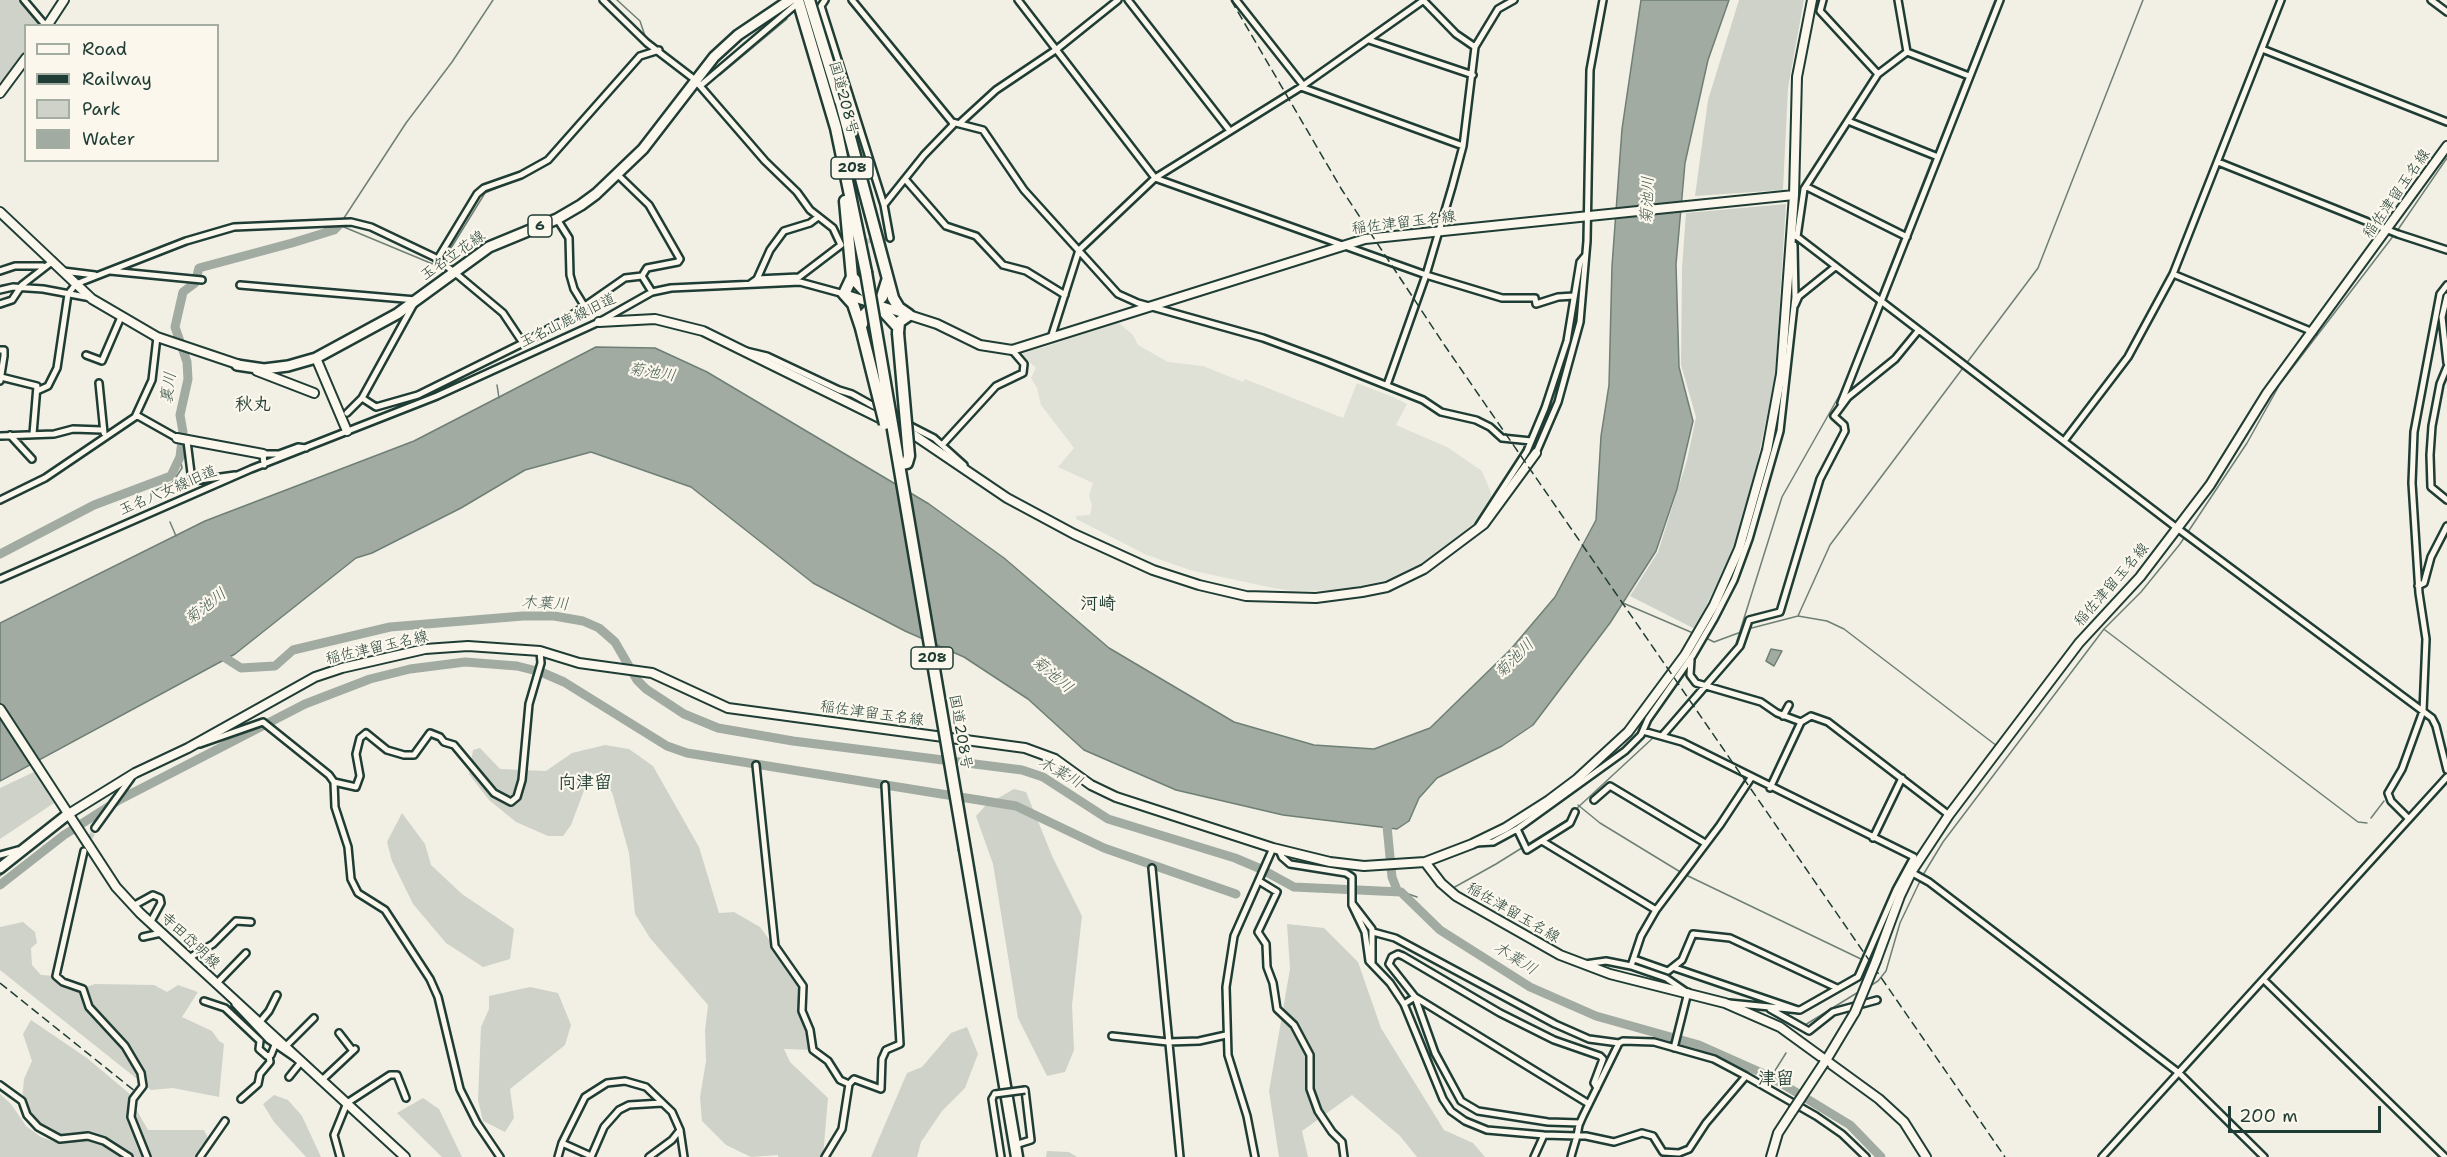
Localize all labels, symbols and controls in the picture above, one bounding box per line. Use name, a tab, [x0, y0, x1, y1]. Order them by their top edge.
legend	[24, 24, 219, 162]
text: Road	[82, 37, 127, 61]
street label: 国道208号	[824, 59, 862, 137]
text: Railway	[82, 67, 152, 91]
text: Park	[82, 97, 121, 121]
text: Water	[82, 127, 135, 151]
street label: 稲佐津留玉名線	[2360, 146, 2434, 242]
road number: 208	[831, 157, 873, 179]
water label: 菊池川	[1638, 176, 1658, 224]
street label: 稲佐津留玉名線	[1351, 208, 1457, 238]
road number: 6	[528, 215, 552, 237]
street label: 玉名立花線	[417, 227, 489, 285]
street label: 玉名山鹿線旧道	[517, 290, 619, 352]
water label: 菊池川	[627, 360, 677, 386]
water label: 裏川	[157, 371, 181, 405]
district label: 秋丸	[235, 394, 271, 416]
street label: 玉名八女線旧道	[116, 462, 220, 520]
street label: 稲佐津留玉名線	[2071, 539, 2153, 631]
water label: 菊池川	[181, 585, 231, 629]
water label: 木葉川	[521, 593, 569, 615]
district label: 河崎	[1080, 593, 1116, 615]
street label: 稲佐津留玉名線	[324, 627, 430, 669]
water label: 菊池川	[1491, 635, 1539, 683]
road number: 208	[911, 647, 953, 669]
water label: 菊池川	[1027, 652, 1077, 698]
street label: 国道208号	[945, 693, 975, 771]
street label: 稲佐津留玉名線	[819, 698, 925, 730]
water label: 木葉川	[1034, 753, 1086, 793]
district label: 向津留	[558, 772, 612, 794]
street label: 稲佐津留玉名線	[1463, 879, 1563, 947]
street label: 寺田岱明線	[156, 909, 224, 973]
water label: 木葉川	[1490, 938, 1540, 980]
district label: 津留	[1758, 1068, 1794, 1090]
scale bar	[2231, 1094, 2384, 1132]
text: 200 m	[2239, 1104, 2298, 1128]

